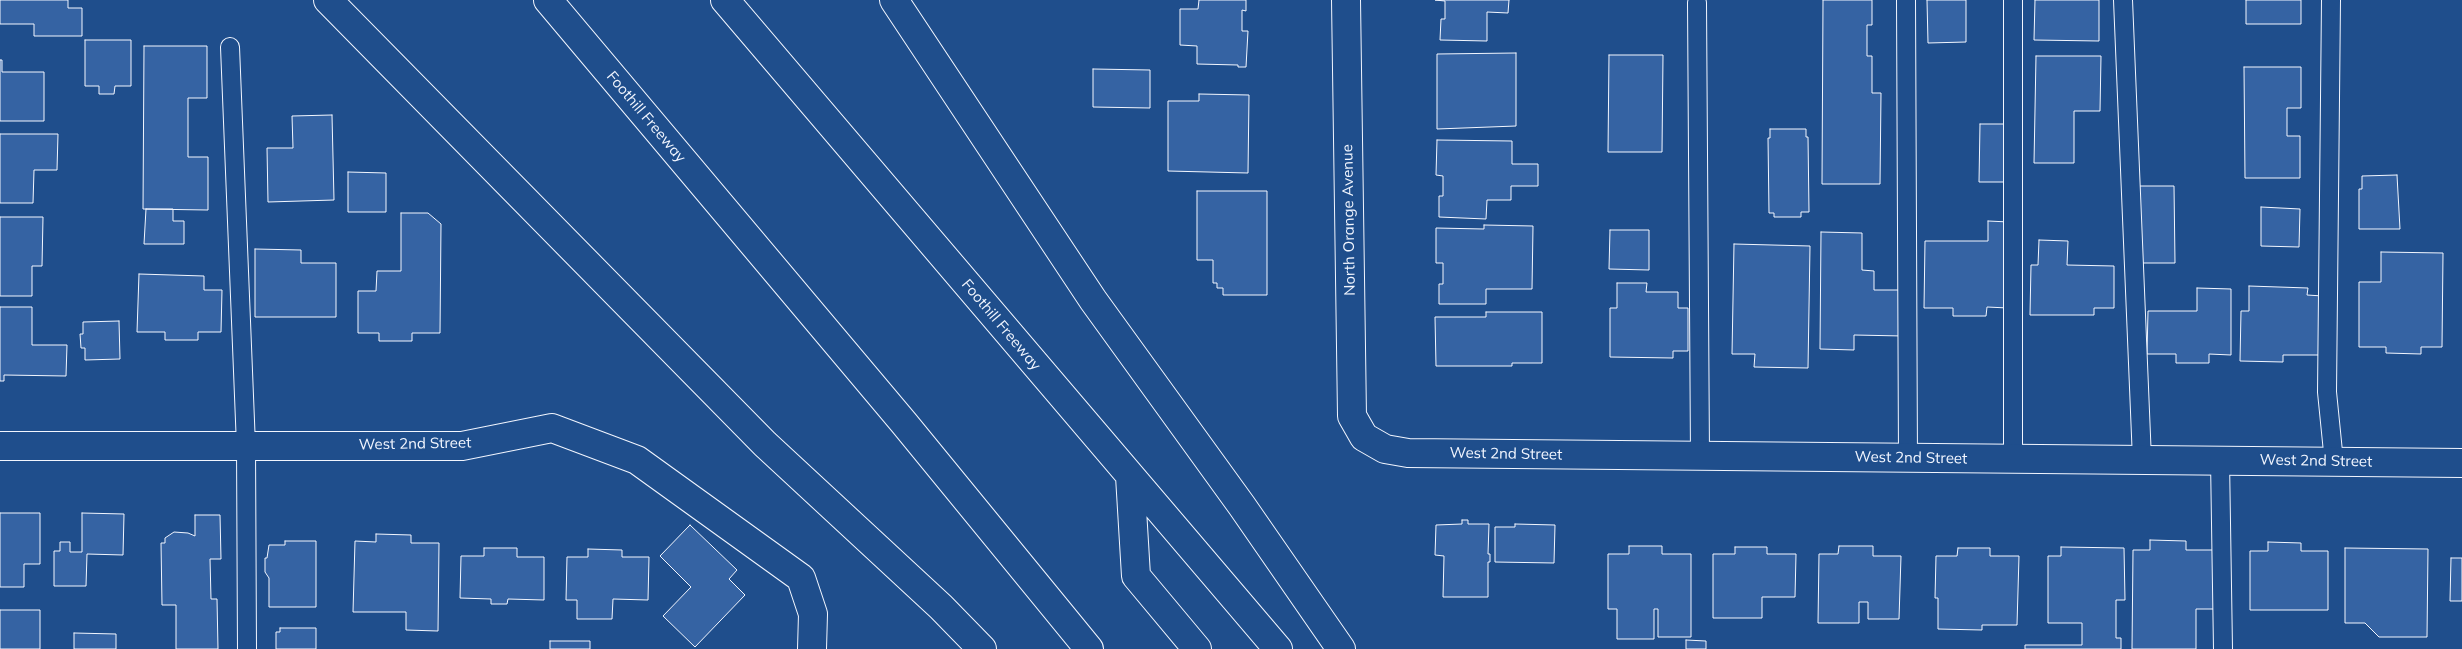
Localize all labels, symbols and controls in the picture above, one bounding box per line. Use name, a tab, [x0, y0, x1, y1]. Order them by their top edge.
street label: Foothill Freeway	[603, 68, 689, 166]
street label: North Orange Avenue	[1339, 144, 1359, 296]
street label: Foothill Freeway	[958, 276, 1044, 374]
street label: West 2nd Street	[359, 434, 471, 454]
street label: West 2nd Street	[1450, 444, 1562, 464]
street label: West 2nd Street	[1855, 448, 1967, 468]
street label: West 2nd Street	[2260, 451, 2372, 471]

